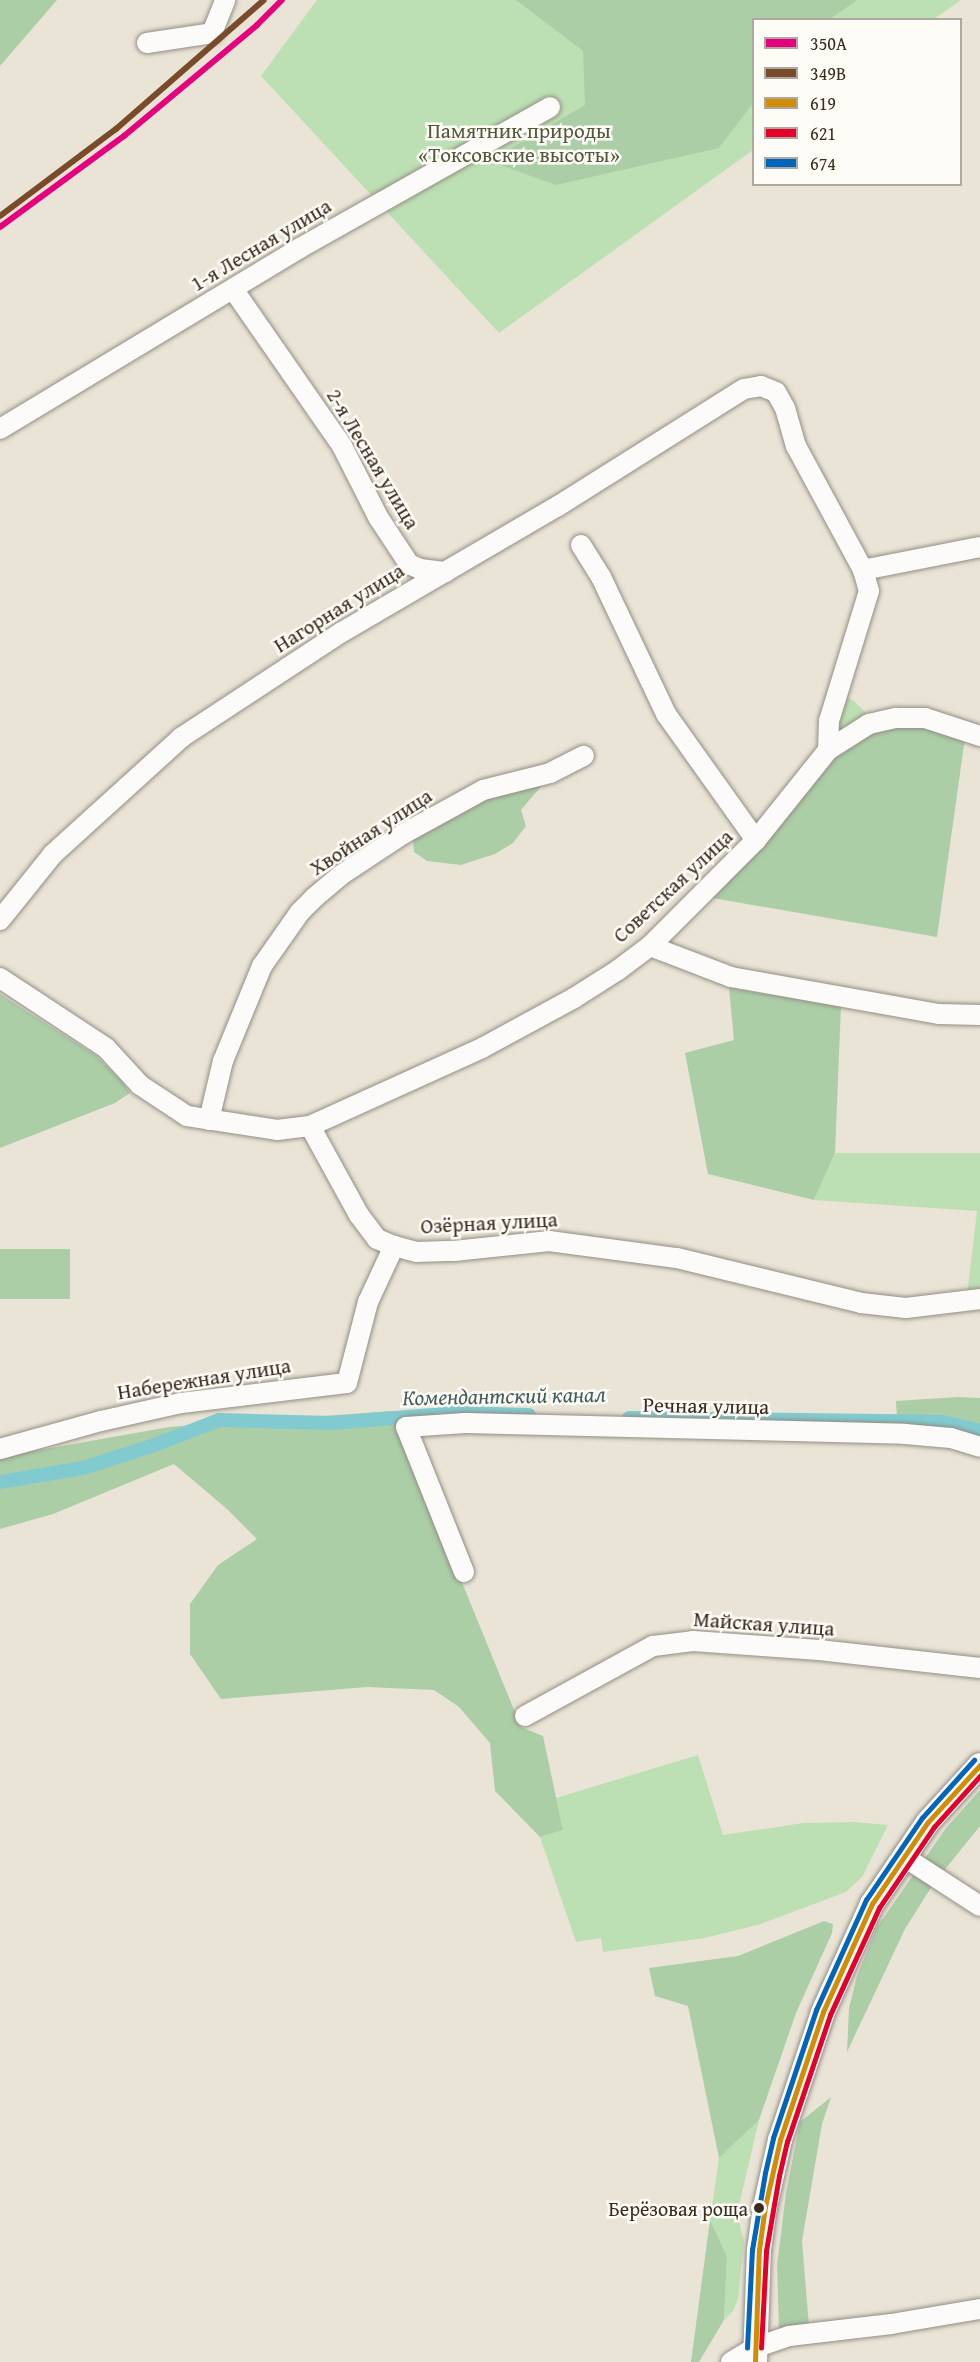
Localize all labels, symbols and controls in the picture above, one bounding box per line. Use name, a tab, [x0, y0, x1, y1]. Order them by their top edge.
legend	[752, 18, 962, 186]
text: 350А	[810, 30, 847, 57]
text: 349В	[810, 60, 846, 87]
text: 619	[810, 90, 836, 117]
park label: Памятник природы «Токсовские высоты»	[418, 118, 620, 168]
text: 621	[810, 120, 836, 147]
text: 674	[810, 150, 836, 177]
street label: 1-я Лесная улица	[186, 193, 336, 297]
street label: 2-я Лесная улица	[321, 384, 425, 534]
street label: Нагорная улица	[269, 558, 409, 658]
street label: Хвойная улица	[305, 783, 437, 881]
street label: Советская улица	[608, 824, 738, 948]
street label: Озёрная улица	[420, 1207, 558, 1239]
street label: Набережная улица	[115, 1353, 293, 1405]
water label: Комендантский канал	[402, 1381, 606, 1411]
street label: Речная улица	[643, 1392, 769, 1420]
street label: Майская улица	[693, 1607, 835, 1641]
place label: Берёзовая роща	[608, 2196, 748, 2220]
marker: Берёзовая роща	[753, 2202, 765, 2214]

